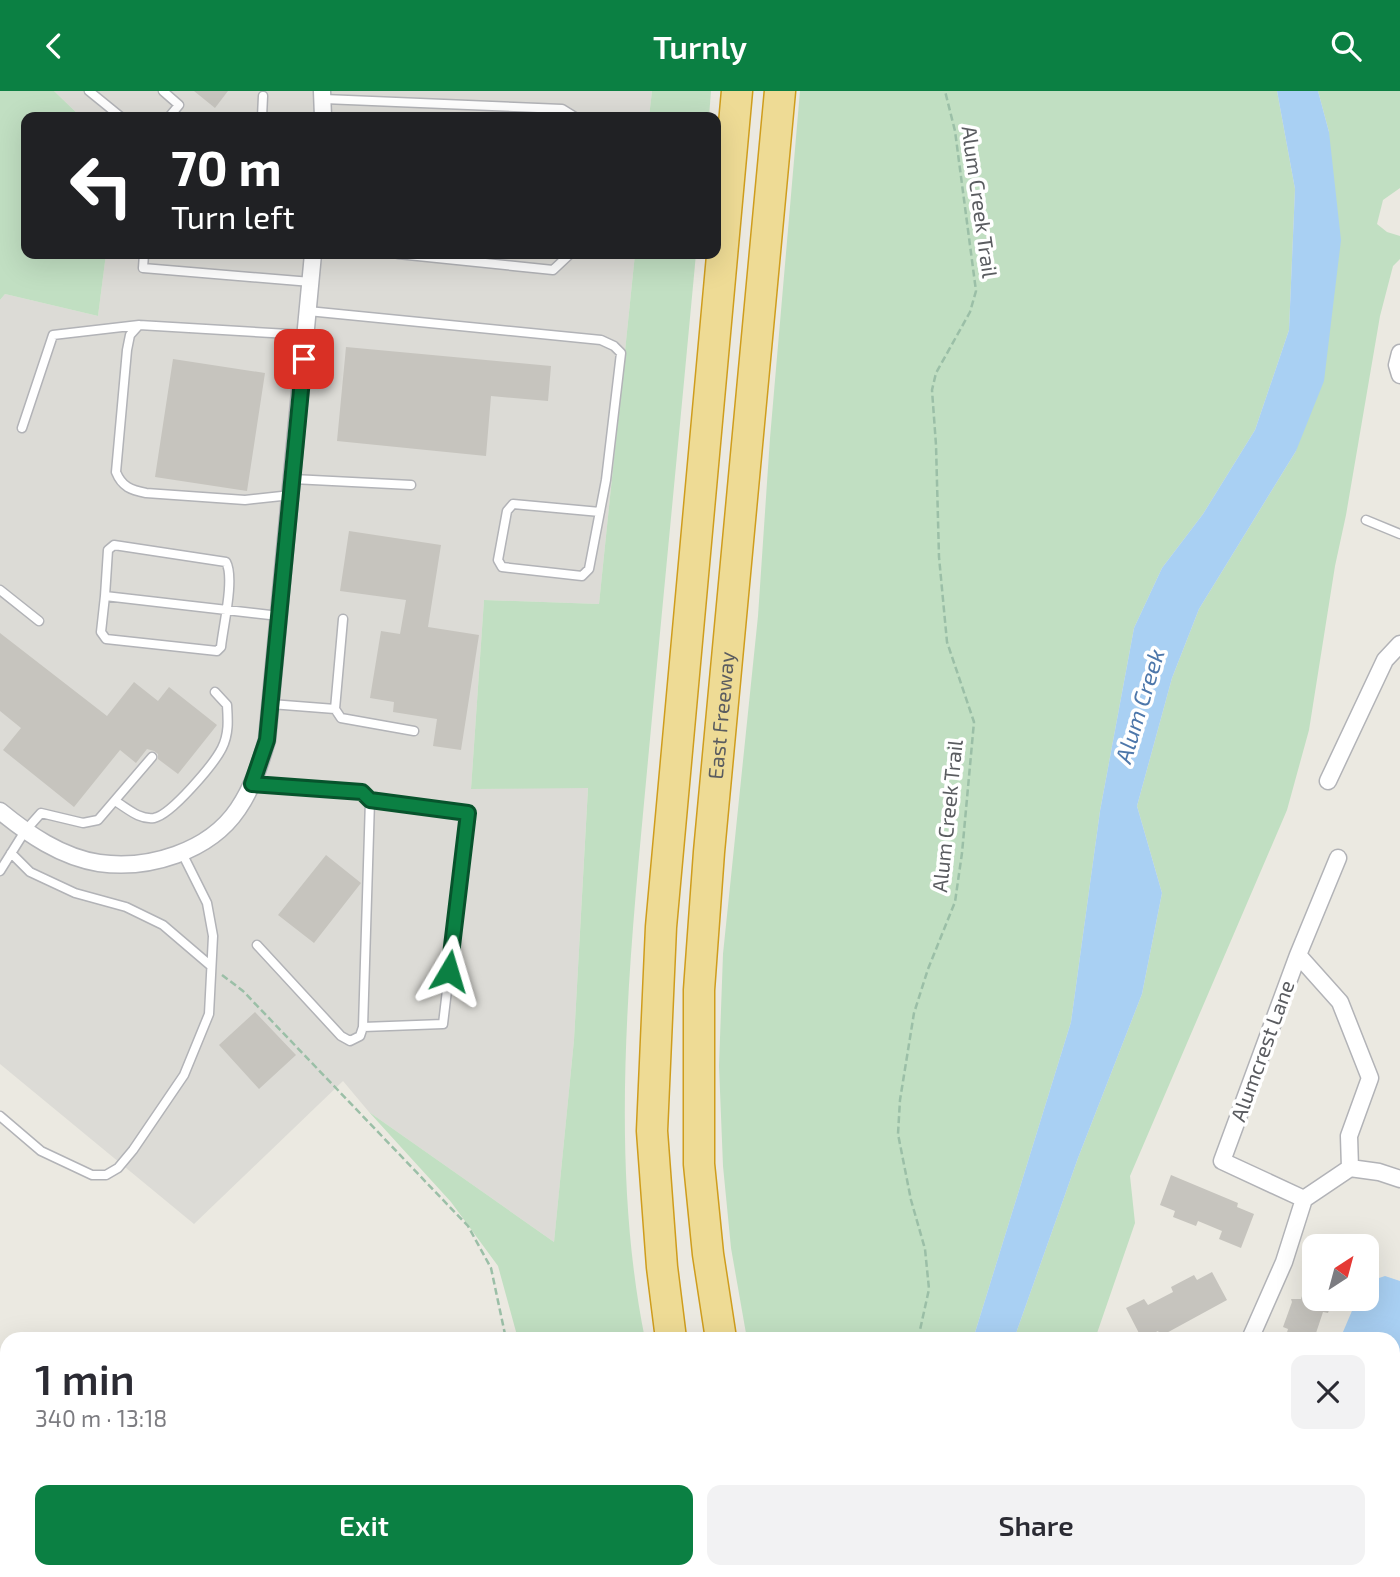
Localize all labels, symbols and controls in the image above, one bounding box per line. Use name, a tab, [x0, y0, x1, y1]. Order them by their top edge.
icon: back	[35, 27, 73, 65]
text: Turnly	[653, 27, 747, 65]
icon: search	[1327, 27, 1365, 65]
street label: Alum Creek Trail	[957, 124, 1004, 280]
text: 70 m	[171, 137, 282, 196]
icon: left	[56, 140, 147, 231]
text: Turn left	[171, 197, 295, 235]
pin	[274, 329, 334, 389]
icon: arrive	[285, 340, 323, 378]
water label: Alum Creek	[1108, 645, 1170, 767]
street label: East Freeway	[702, 650, 739, 780]
street label: Alum Creek Trail	[926, 738, 967, 893]
position arrow	[412, 934, 486, 1008]
street label: Alumcrest Lane	[1224, 976, 1299, 1125]
north arrow	[1302, 1234, 1379, 1311]
map controls	[1302, 1234, 1379, 1311]
text: 1 min	[35, 1353, 135, 1403]
button: close	[1291, 1355, 1365, 1429]
text: 340 m · 13:18	[35, 1404, 167, 1432]
button: Exit	[35, 1485, 693, 1565]
button: Share	[707, 1485, 1365, 1565]

